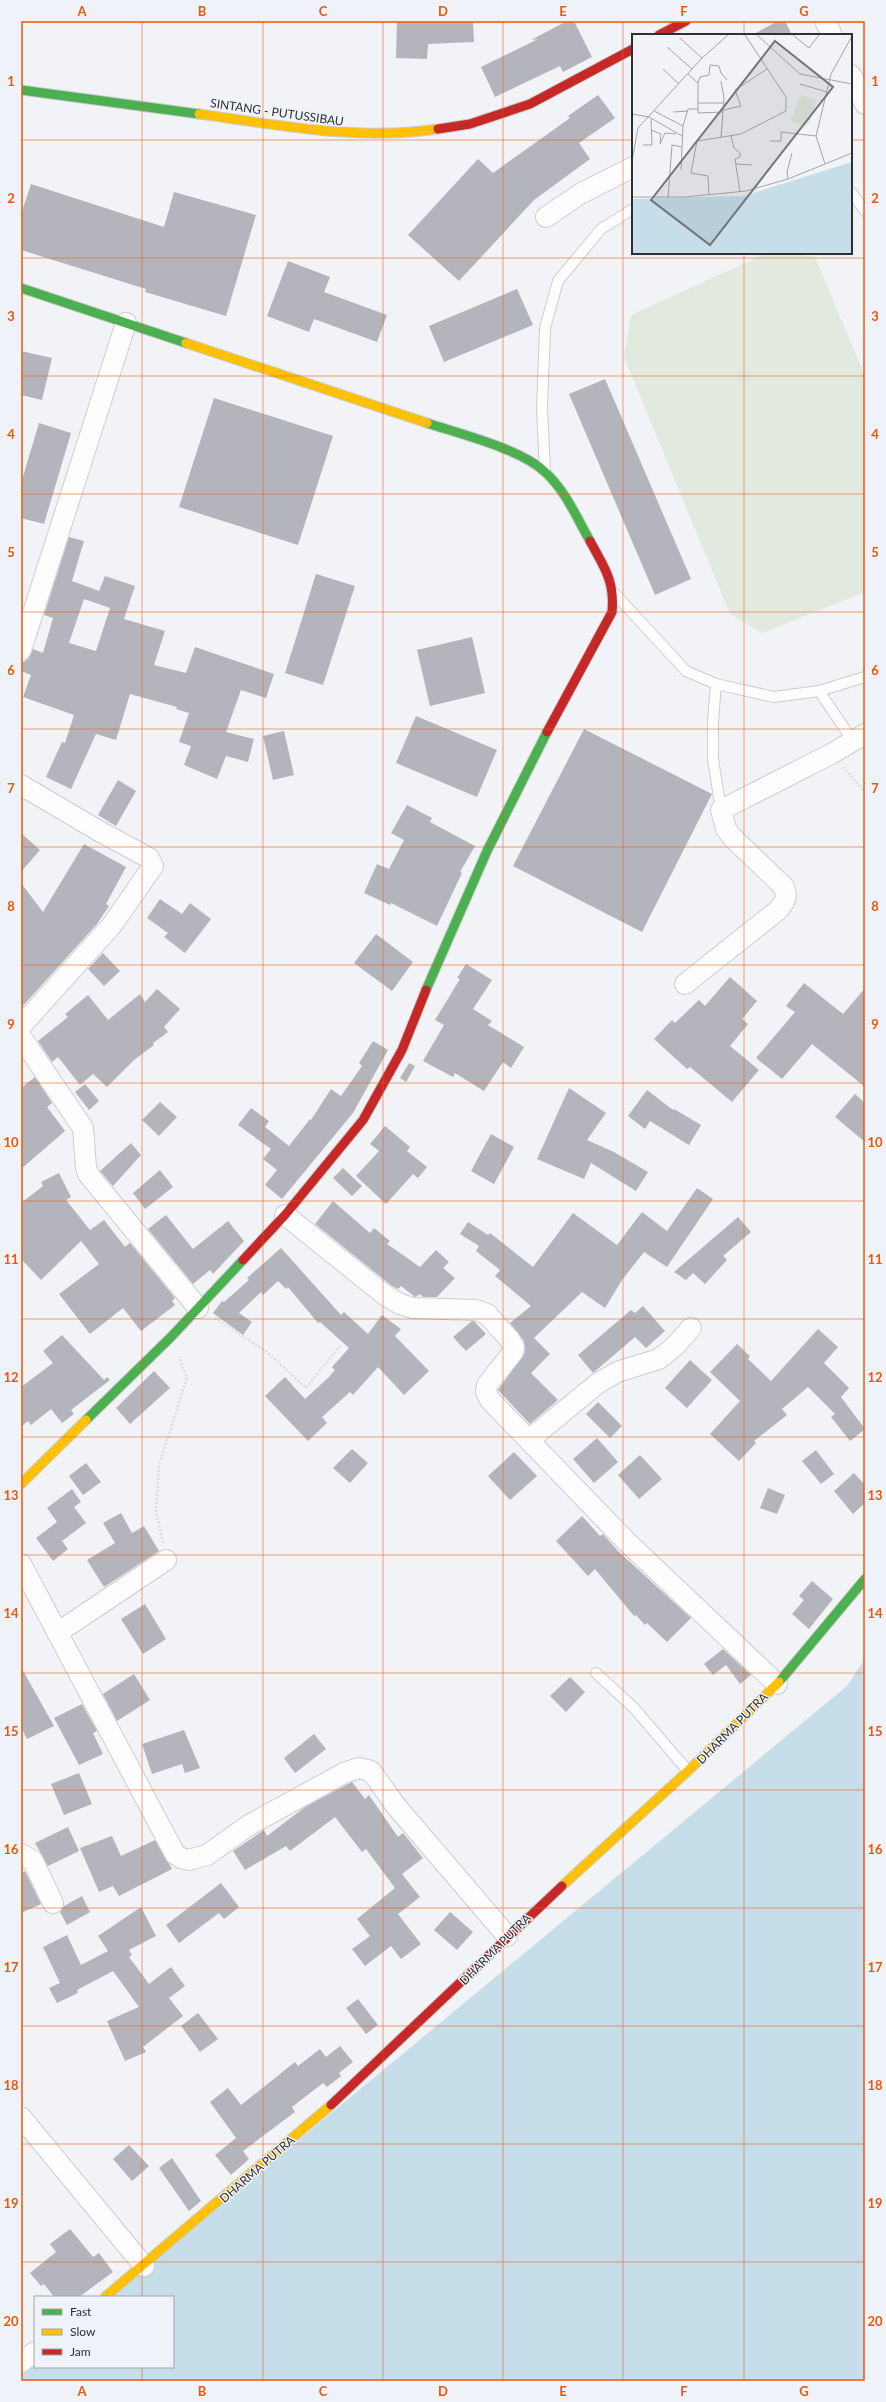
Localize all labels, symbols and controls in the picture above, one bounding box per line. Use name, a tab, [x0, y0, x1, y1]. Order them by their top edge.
text: A	[76, 3, 87, 19]
text: B	[198, 3, 207, 19]
text: C	[319, 3, 328, 19]
text: D	[438, 3, 448, 19]
text: E	[559, 3, 567, 19]
text: F	[680, 3, 688, 19]
text: G	[799, 3, 809, 19]
inset map	[632, 34, 852, 254]
text: 1	[7, 73, 15, 89]
text: 1	[871, 73, 879, 89]
street label: SINTANG - PUTUSSIBAU	[209, 95, 345, 129]
text: 2	[7, 190, 15, 206]
text: 2	[871, 190, 879, 206]
text: 3	[7, 308, 15, 324]
text: 3	[871, 308, 879, 324]
text: 4	[7, 426, 15, 442]
text: 4	[871, 426, 879, 442]
text: 5	[7, 544, 15, 560]
text: 5	[871, 544, 879, 560]
text: 6	[7, 662, 15, 678]
text: 6	[871, 662, 879, 678]
text: 7	[7, 780, 15, 796]
text: 7	[871, 780, 879, 796]
text: 8	[7, 898, 15, 914]
text: 8	[871, 898, 879, 914]
text: 9	[7, 1016, 15, 1032]
text: 9	[871, 1016, 879, 1032]
text: 10	[3, 1134, 19, 1150]
text: 10	[867, 1134, 883, 1150]
text: 11	[3, 1251, 19, 1267]
text: 11	[867, 1251, 883, 1267]
text: 12	[3, 1369, 19, 1385]
text: 12	[867, 1369, 883, 1385]
text: 13	[3, 1487, 19, 1503]
text: 13	[867, 1487, 883, 1503]
text: 14	[3, 1605, 19, 1621]
text: 14	[867, 1605, 883, 1621]
street label: DHARMA PUTRA	[693, 1689, 771, 1767]
text: 15	[3, 1723, 19, 1739]
text: 15	[867, 1723, 883, 1739]
text: 16	[3, 1841, 19, 1857]
text: 16	[867, 1841, 883, 1857]
street label: DHARMA PUTRA	[456, 1910, 534, 1988]
text: 17	[3, 1959, 19, 1975]
text: 17	[867, 1959, 883, 1975]
text: 18	[3, 2077, 19, 2093]
text: 18	[867, 2077, 883, 2093]
street label: DHARMA PUTRA	[216, 2132, 298, 2206]
text: 19	[3, 2195, 19, 2211]
text: 19	[867, 2195, 883, 2211]
legend	[34, 2296, 174, 2368]
text: Fast	[70, 2304, 92, 2319]
text: 20	[3, 2313, 19, 2329]
text: 20	[867, 2313, 883, 2329]
text: Slow	[70, 2324, 96, 2339]
text: Jam	[70, 2344, 91, 2359]
text: A	[76, 2383, 87, 2399]
text: B	[198, 2383, 207, 2399]
text: C	[319, 2383, 328, 2399]
text: D	[438, 2383, 448, 2399]
text: E	[559, 2383, 567, 2399]
text: F	[680, 2383, 688, 2399]
text: G	[799, 2383, 809, 2399]

